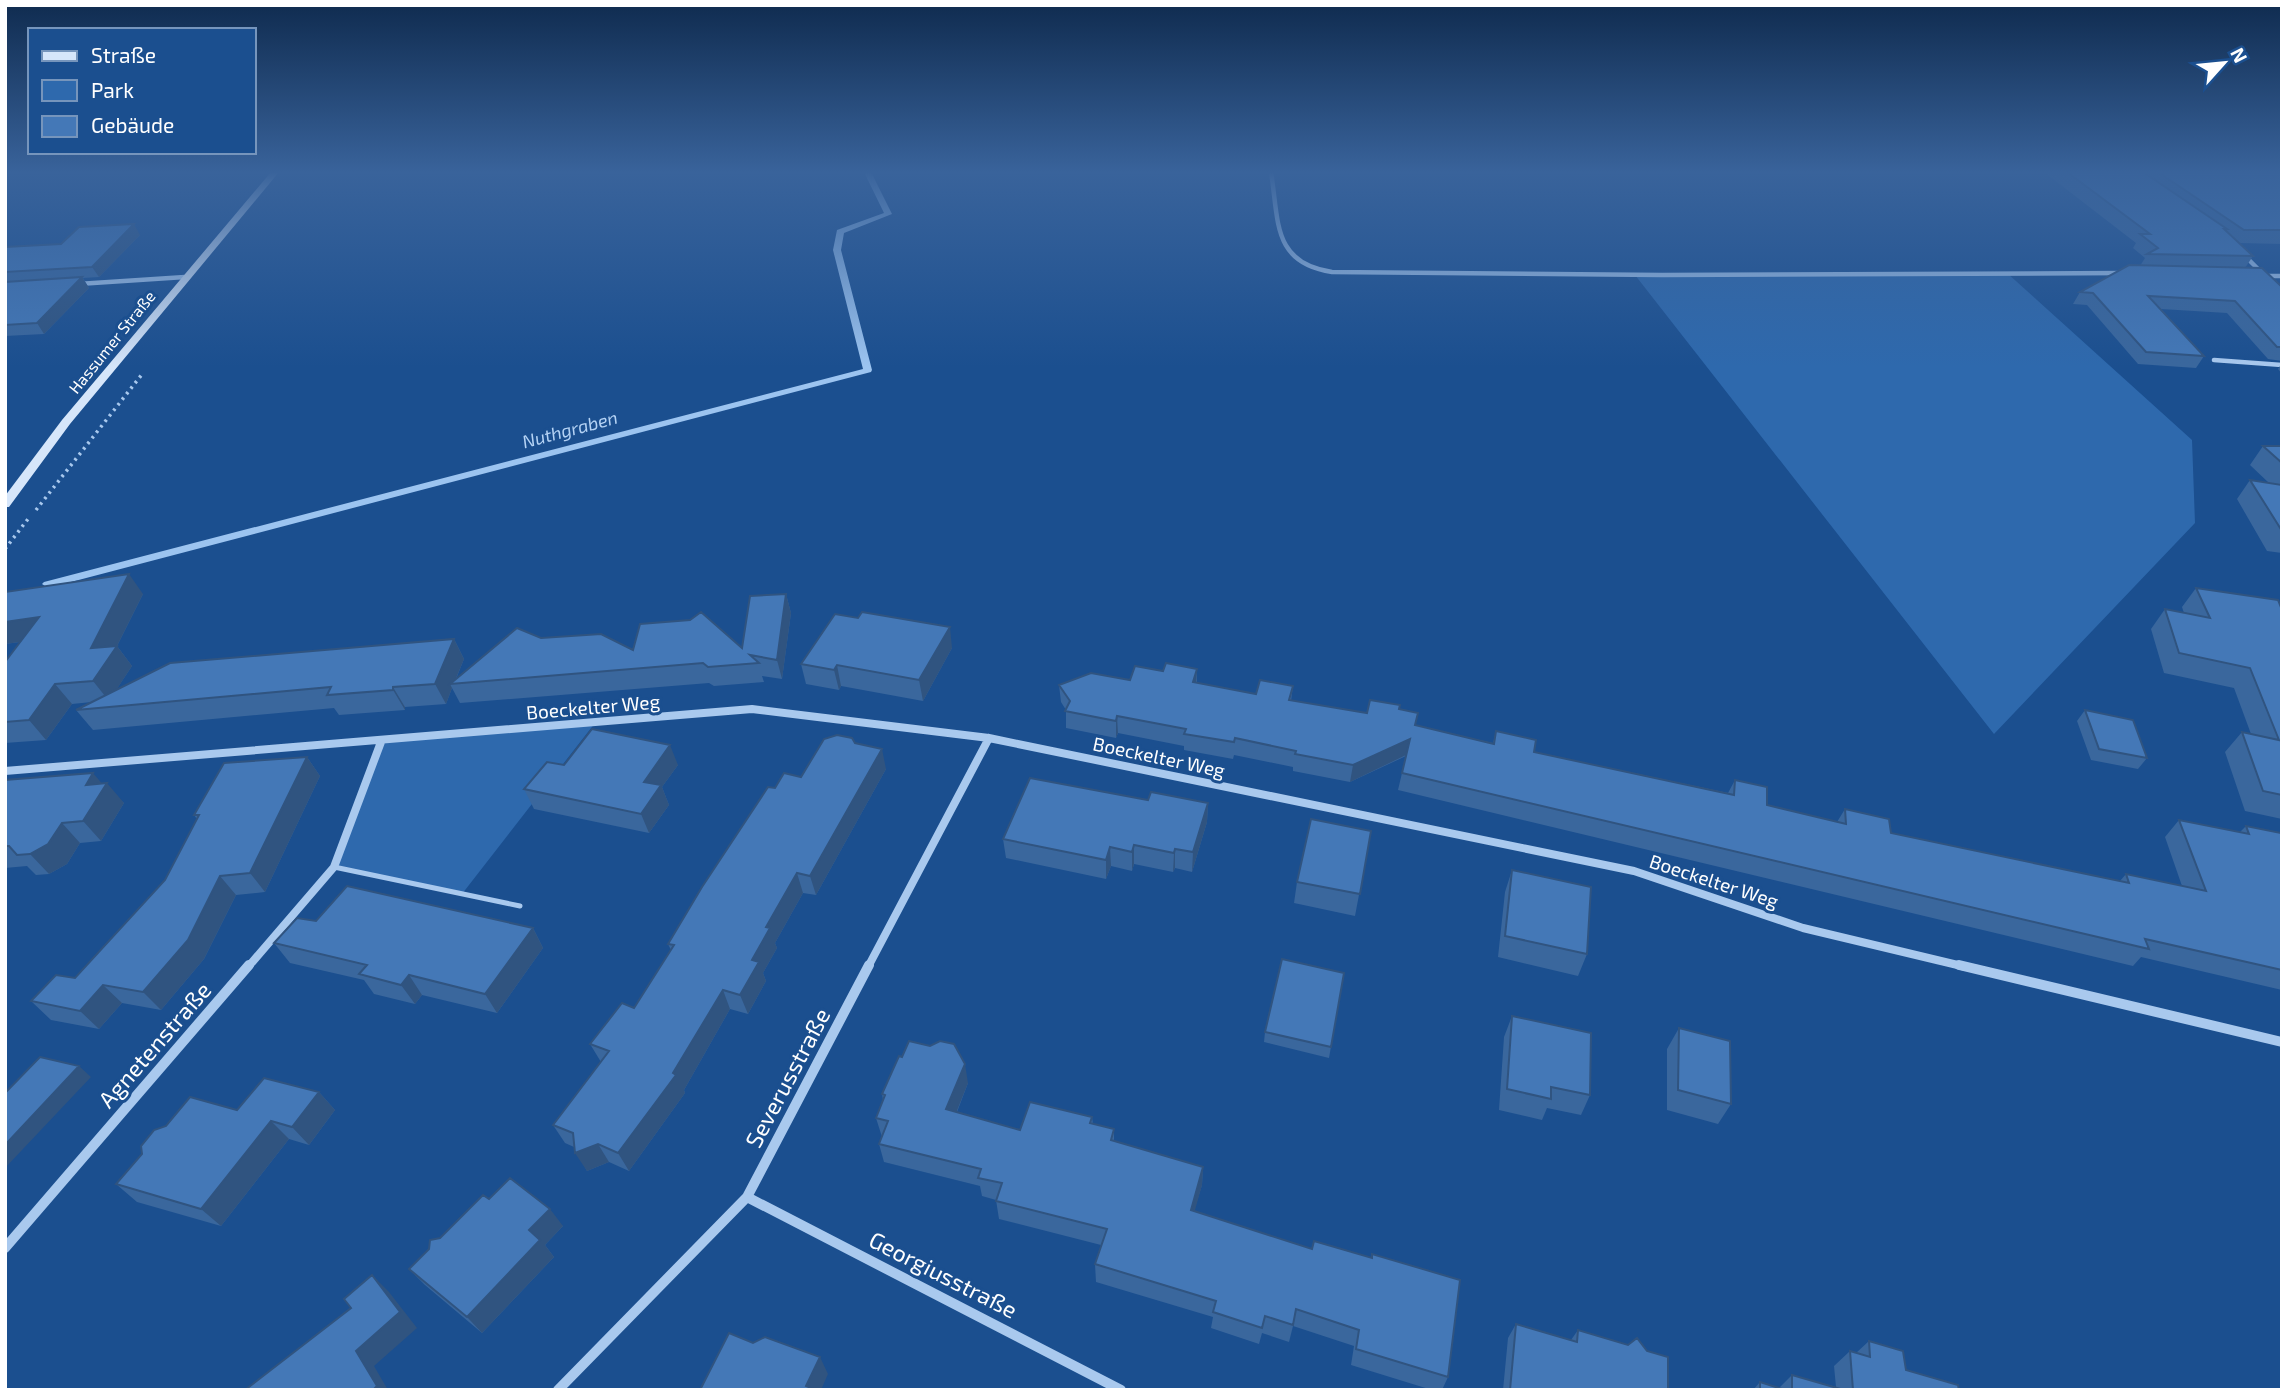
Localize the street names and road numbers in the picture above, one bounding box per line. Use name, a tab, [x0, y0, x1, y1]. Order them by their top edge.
street label: Hassumer Straße	[64, 286, 159, 397]
street label: Boeckelter Weg	[525, 689, 661, 724]
street label: Boeckelter Weg	[1091, 731, 1228, 782]
street label: Boeckelter Weg	[1647, 849, 1782, 912]
street label: Agnetenstraße	[92, 976, 216, 1113]
street label: Severusstraße	[739, 1003, 836, 1152]
street label: Georgiusstraße	[865, 1225, 1022, 1323]

